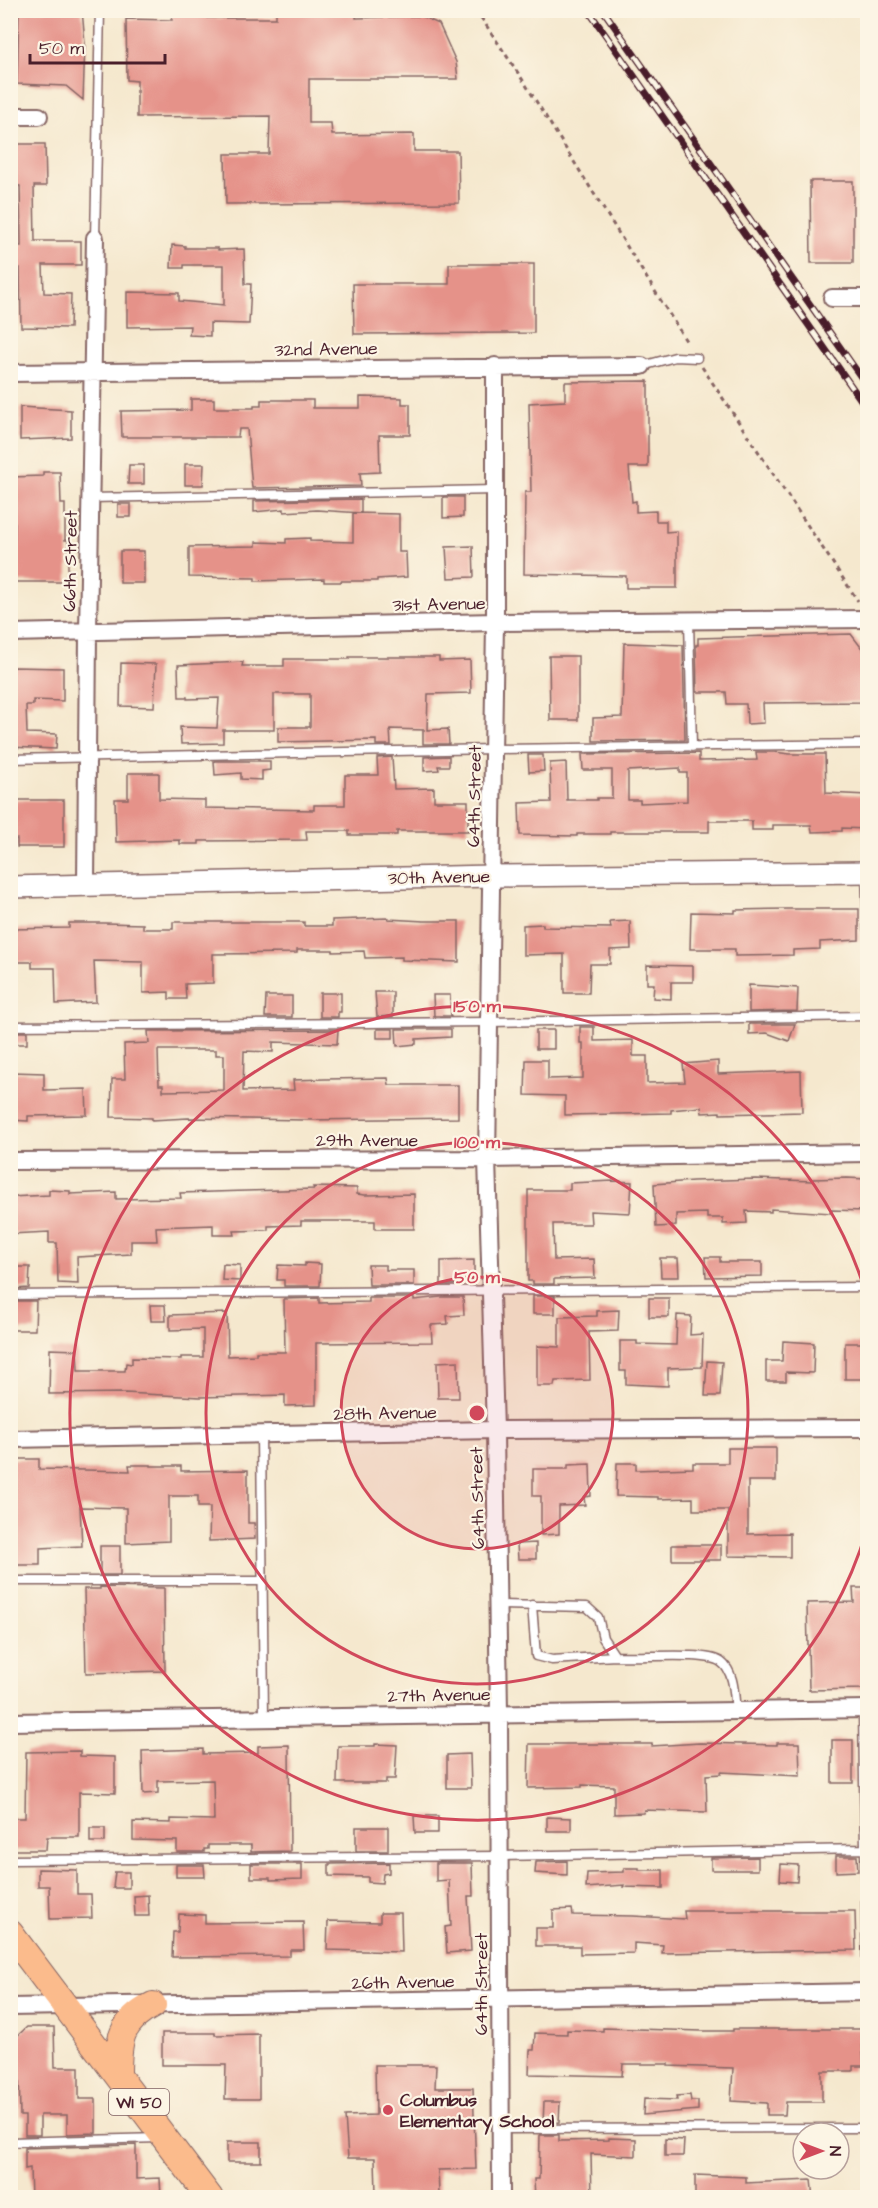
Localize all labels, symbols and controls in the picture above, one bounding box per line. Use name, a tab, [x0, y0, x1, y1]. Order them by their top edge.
scale bar	[30, 27, 165, 65]
text: 50 m	[39, 36, 84, 61]
street label: 32nd Avenue	[274, 336, 378, 363]
street label: 66th Street	[57, 509, 84, 612]
street label: 31st Avenue	[392, 591, 486, 618]
street label: 64th Street	[461, 744, 488, 847]
street label: 30th Avenue	[388, 864, 491, 891]
text: 150 m	[453, 994, 502, 1019]
street label: 29th Avenue	[316, 1128, 418, 1153]
text: 100 m	[454, 1130, 501, 1155]
text: 50 m	[454, 1265, 501, 1290]
street label: 28th Avenue	[333, 1400, 437, 1427]
centre of rings	[467, 1403, 487, 1423]
street label: 64th Street	[464, 1446, 491, 1549]
street label: 27th Avenue	[387, 1682, 491, 1709]
street label: 64th Street	[469, 1932, 494, 2035]
street label: 26th Avenue	[351, 1969, 455, 1996]
place label: Columbus Elementary School	[400, 2088, 555, 2135]
road number: WI 50	[109, 2089, 169, 2115]
marker: Columbus Elementary School	[381, 2103, 395, 2117]
north arrow	[791, 2121, 851, 2181]
text: N	[824, 2146, 846, 2156]

